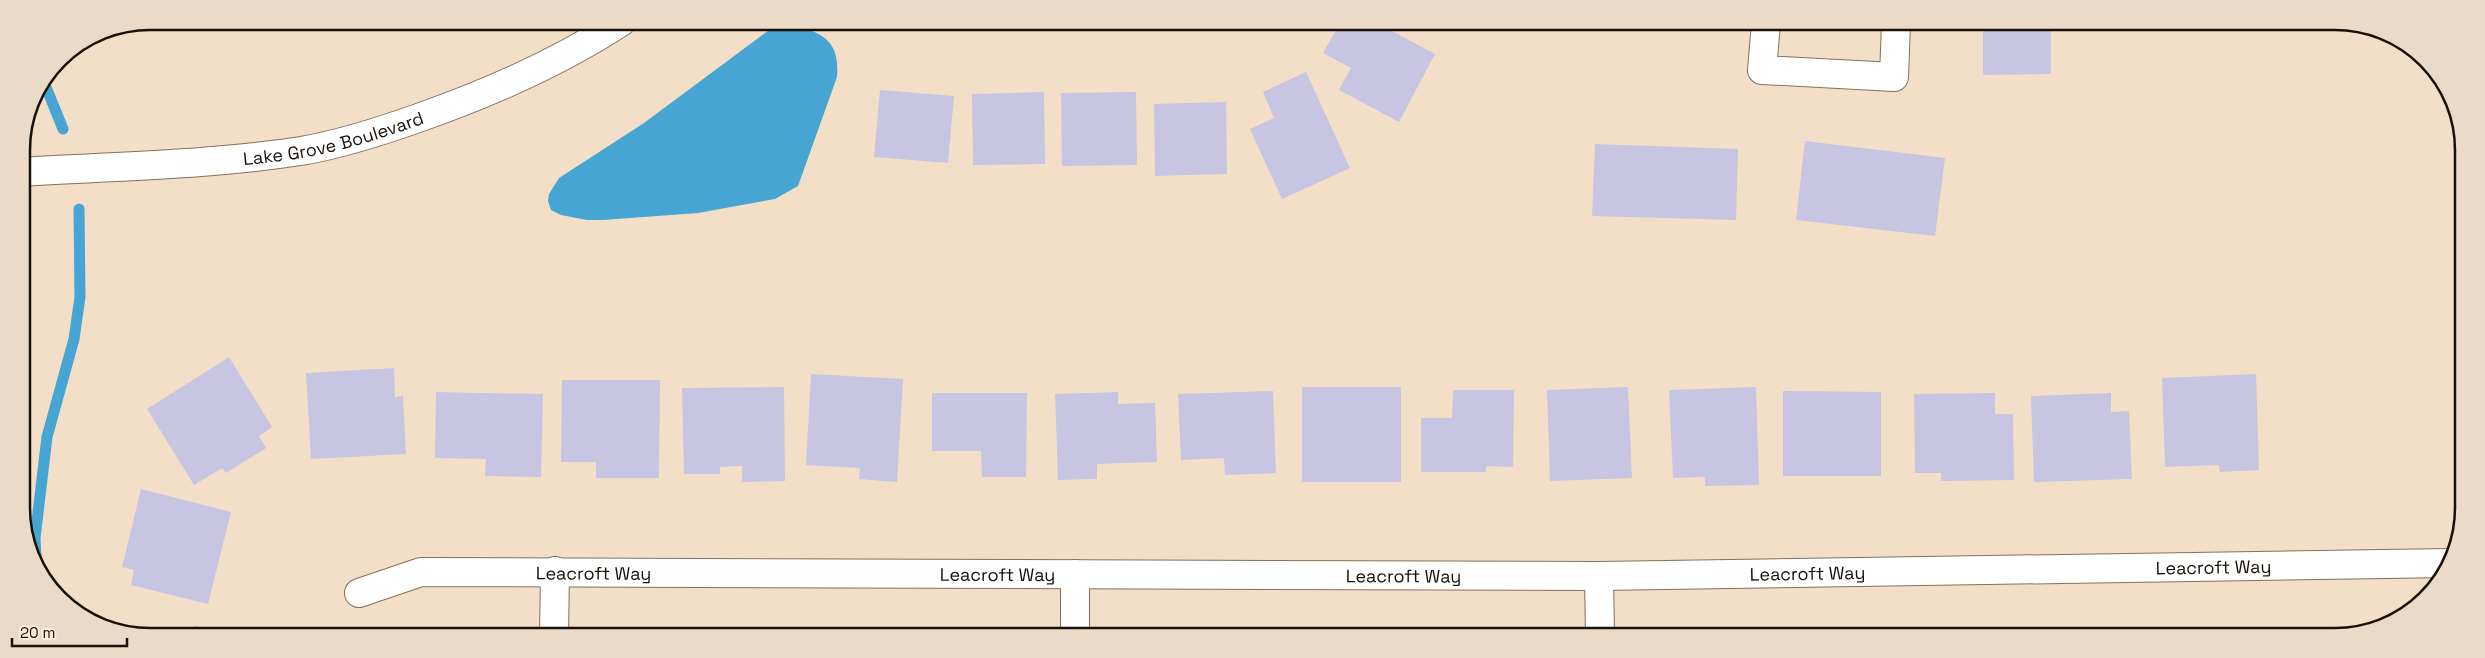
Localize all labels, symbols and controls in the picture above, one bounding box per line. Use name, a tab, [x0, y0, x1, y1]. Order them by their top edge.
street label: Lake Grove Boulevard	[242, 106, 427, 170]
street label: Leacroft Way	[2155, 554, 2271, 579]
street label: Leacroft Way	[1749, 560, 1866, 585]
street label: Leacroft Way	[536, 561, 651, 584]
street label: Leacroft Way	[940, 562, 1055, 586]
street label: Leacroft Way	[1346, 564, 1461, 587]
scale bar	[12, 616, 128, 648]
text: 20 m	[20, 623, 55, 642]

